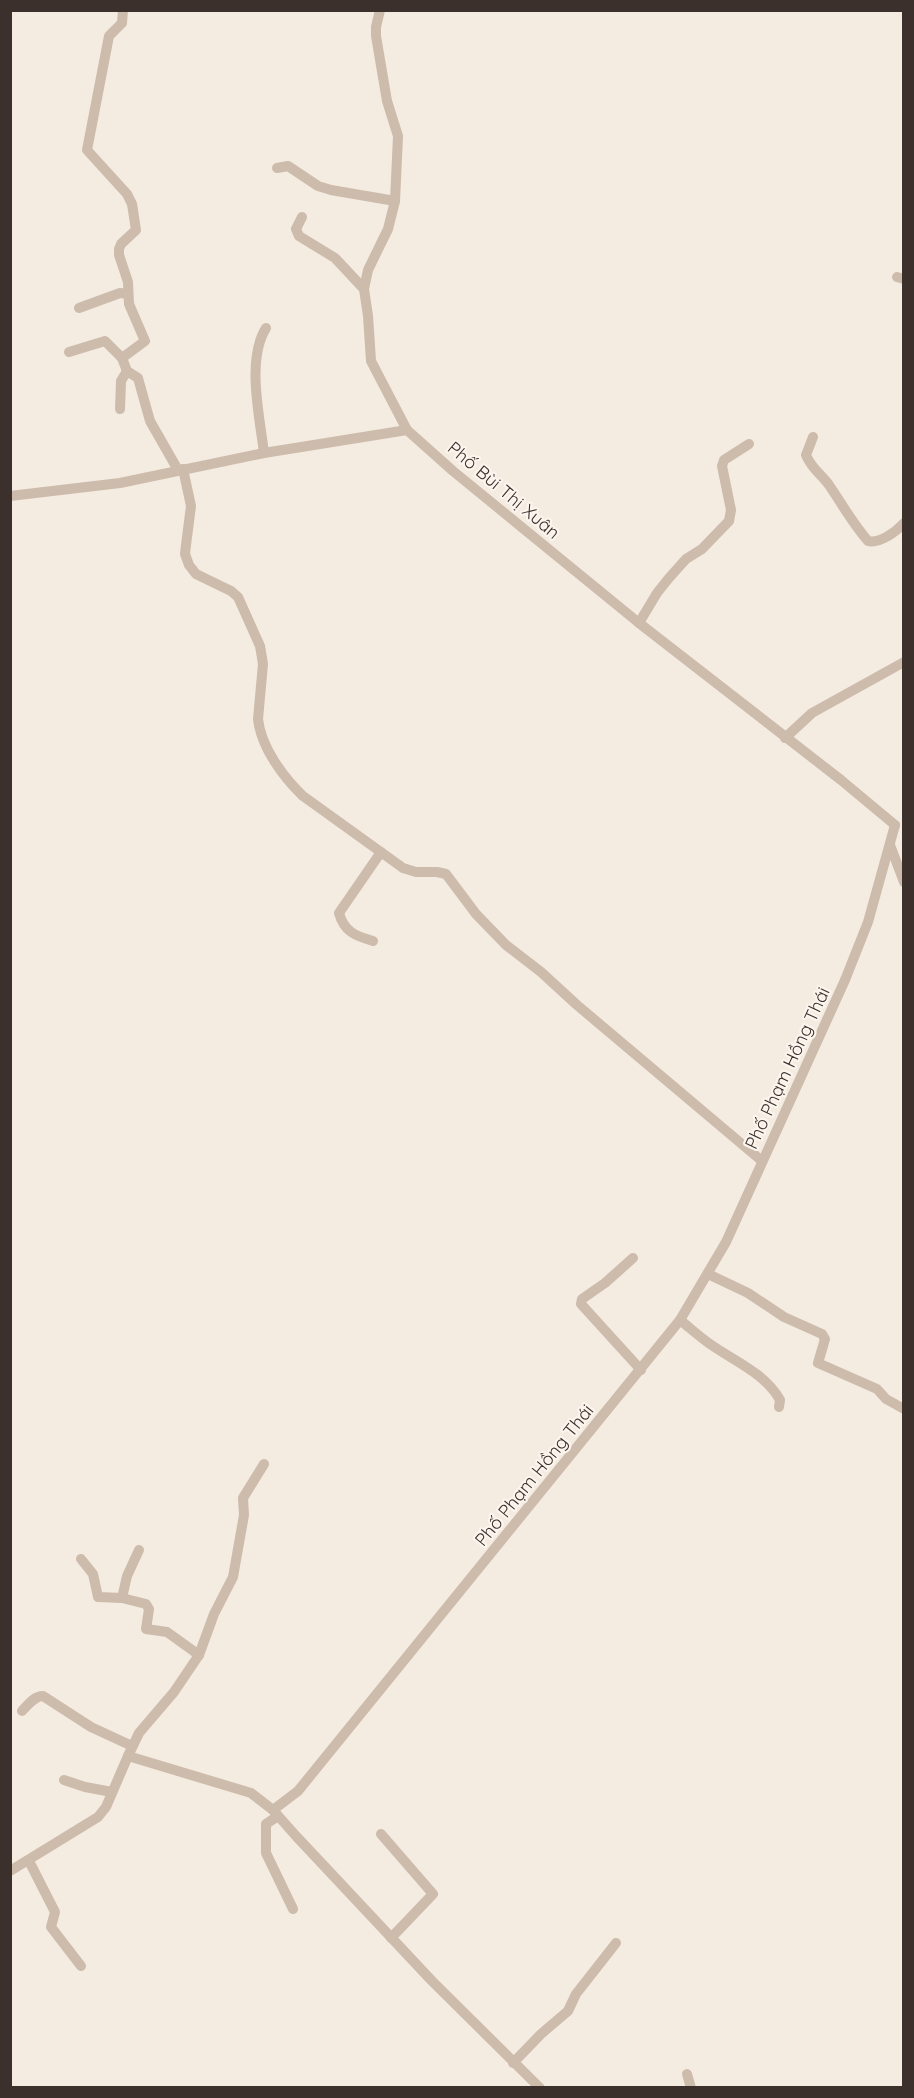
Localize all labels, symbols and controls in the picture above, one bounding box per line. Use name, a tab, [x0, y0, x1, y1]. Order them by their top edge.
street label: Phố Bùi Thị Xuân	[443, 436, 565, 544]
street label: Phố Phạm Hồng Thái	[739, 983, 835, 1153]
street label: Phố Phạm Hồng Thái	[470, 1399, 598, 1551]

